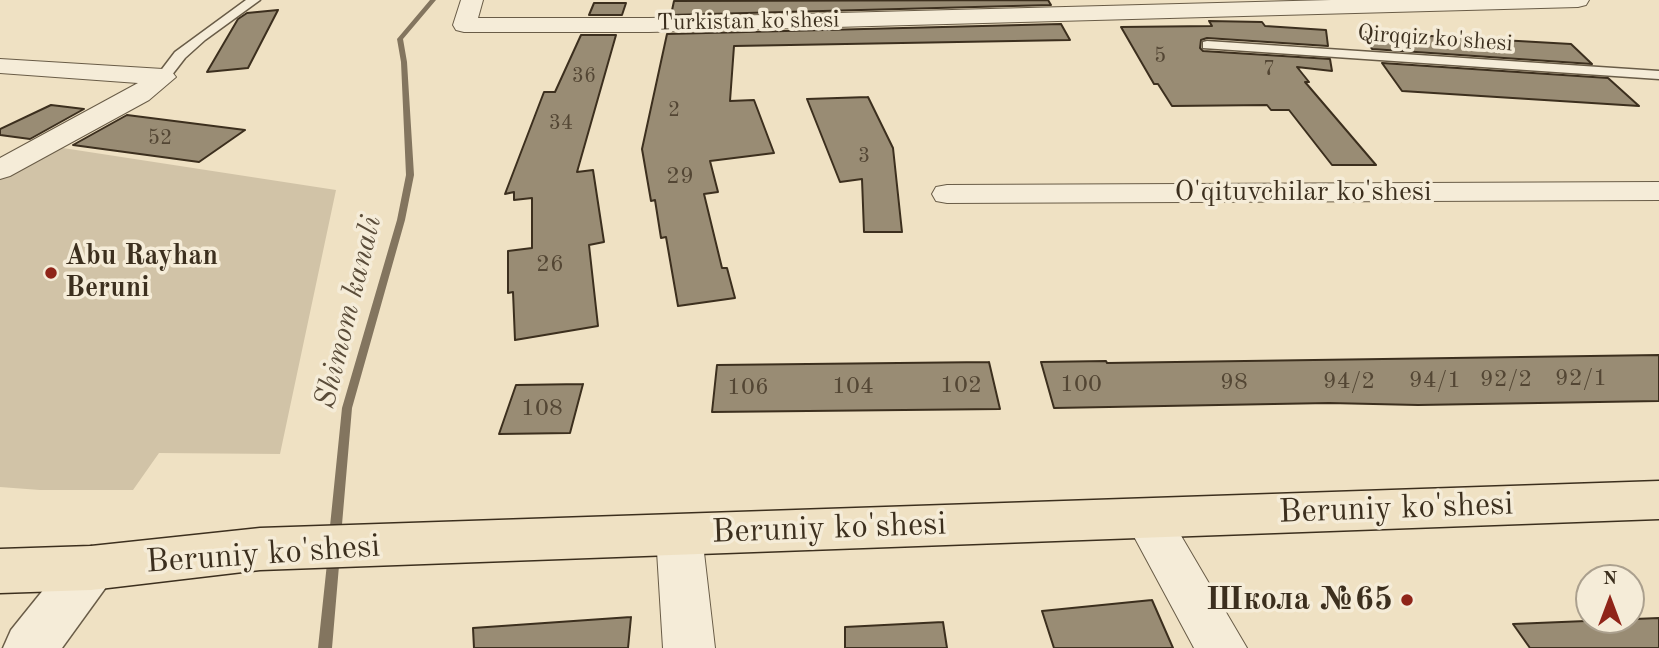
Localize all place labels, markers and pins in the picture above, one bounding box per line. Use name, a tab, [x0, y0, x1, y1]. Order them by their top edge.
place label: Abu Rayhan Beruni	[65, 240, 218, 306]
marker: Abu Rayhan Beruni	[43, 265, 59, 281]
place label: Школа №65	[1206, 580, 1393, 620]
marker: Школа №65	[1399, 592, 1415, 608]

